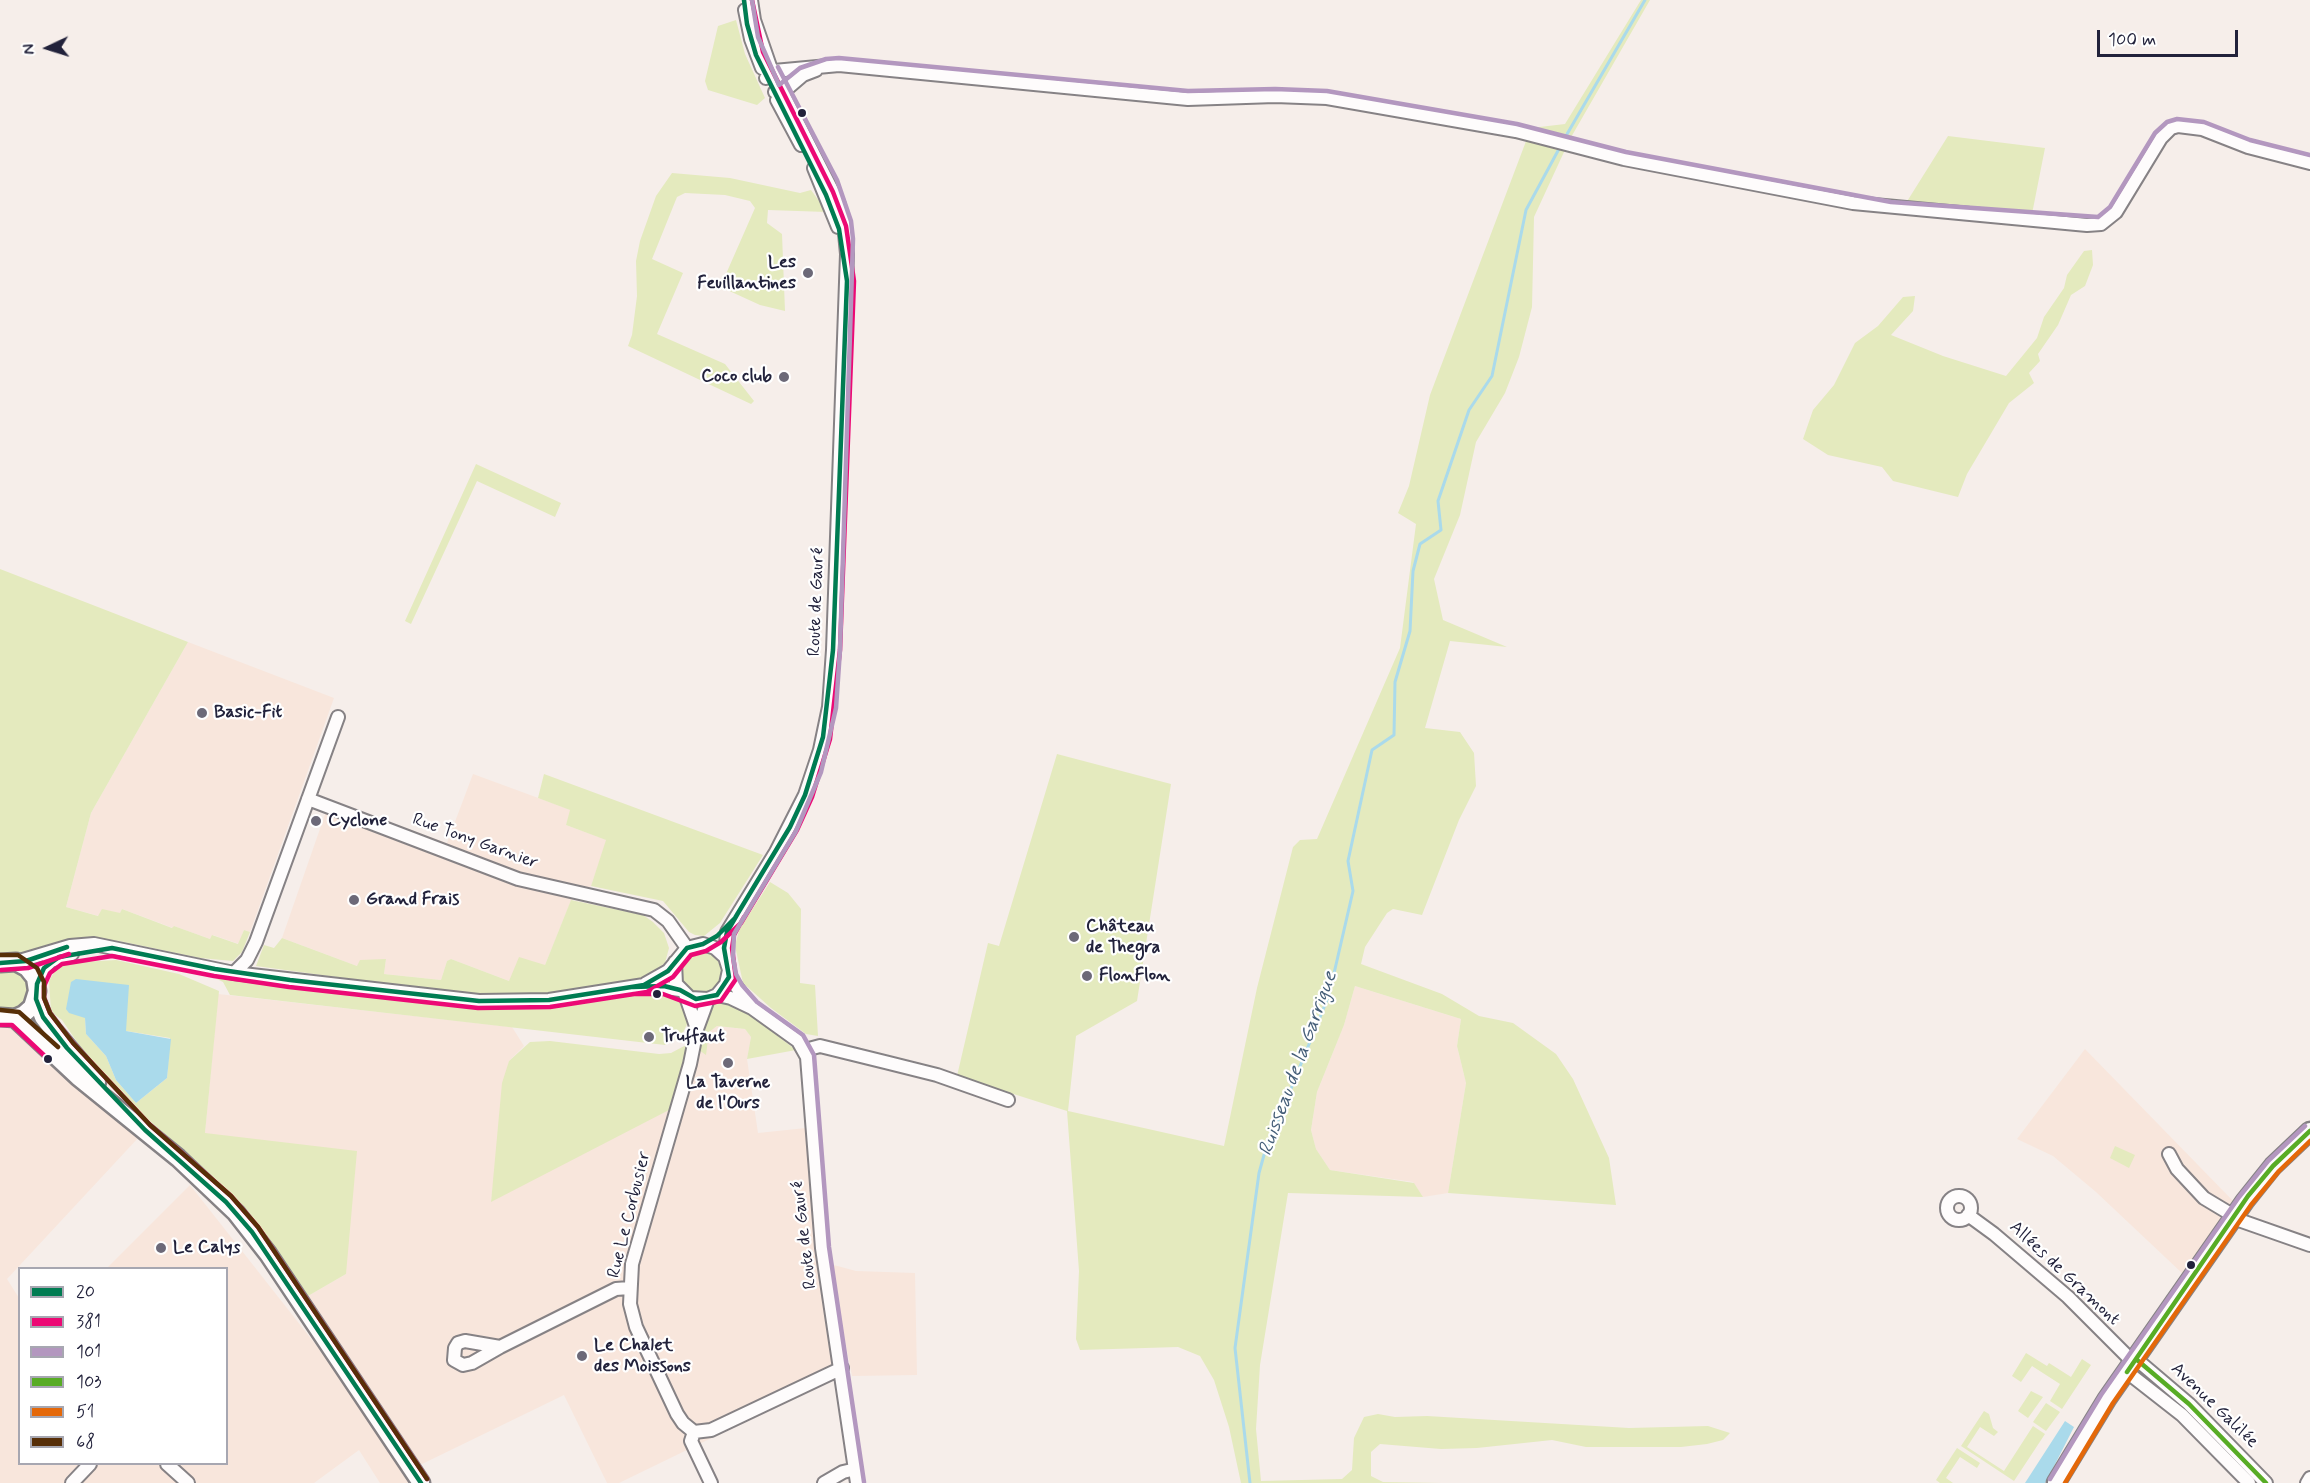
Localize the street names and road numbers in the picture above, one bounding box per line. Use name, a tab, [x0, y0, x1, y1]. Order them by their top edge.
street label: Route de Gauré	[804, 547, 830, 657]
street label: Rue Tony Garnier	[409, 809, 541, 875]
street label: Rue Le Corbusier	[604, 1150, 656, 1280]
street label: Route de Gauré	[788, 1180, 822, 1290]
street label: Allées de Gramont	[2004, 1217, 2124, 1331]
street label: Avenue Galilée	[2166, 1359, 2262, 1453]

